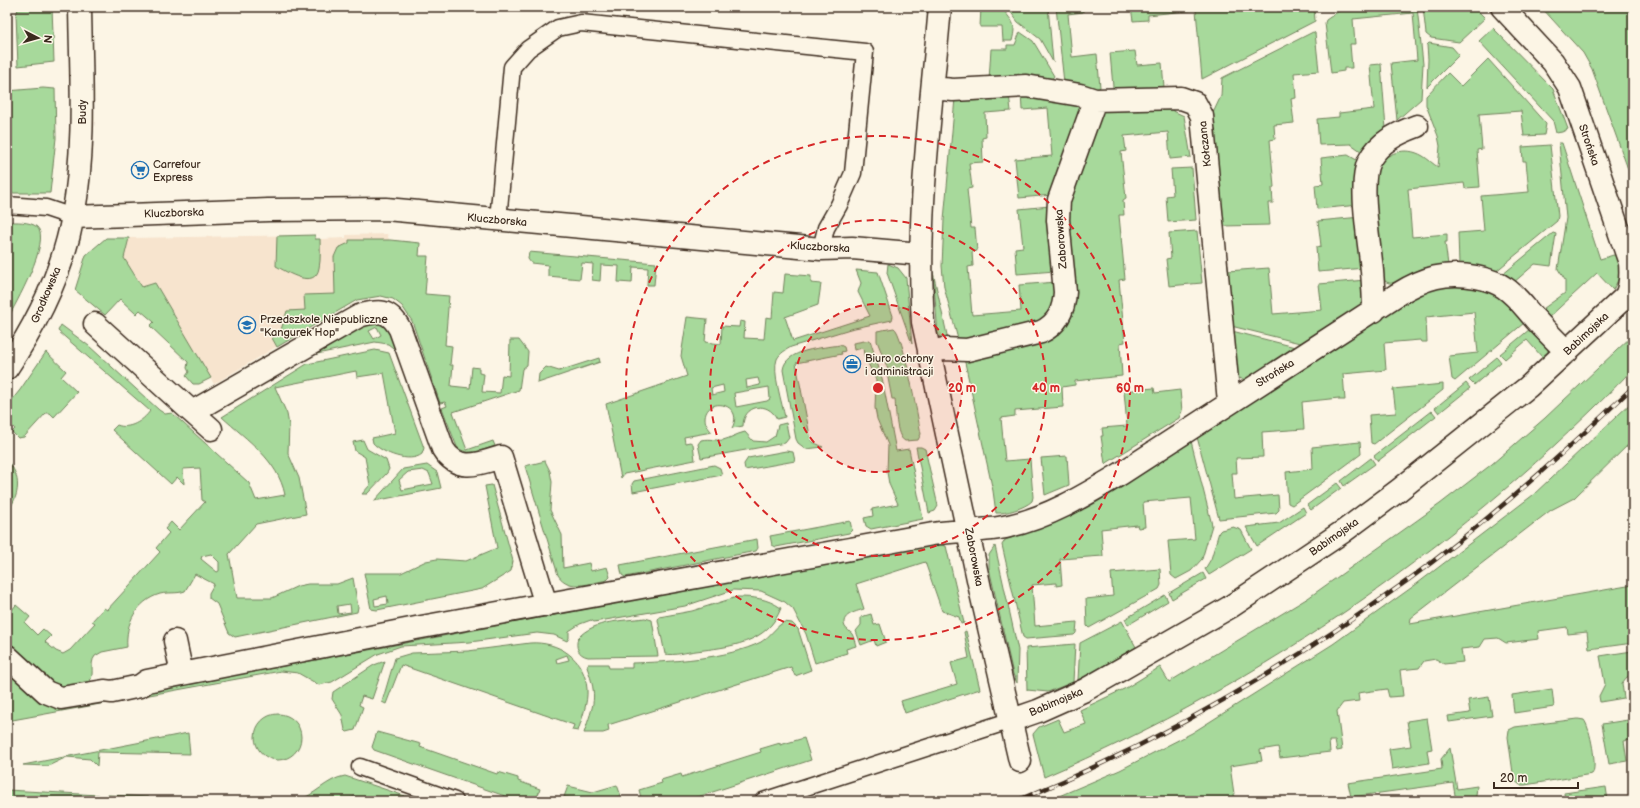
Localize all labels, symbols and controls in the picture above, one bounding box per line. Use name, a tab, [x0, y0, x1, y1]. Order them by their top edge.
north arrow	[18, 18, 58, 58]
text: N	[41, 34, 54, 44]
street label: Budy	[76, 100, 89, 124]
street label: Kołczana	[1196, 120, 1214, 168]
street label: Strońska	[1576, 123, 1602, 167]
place label: Carrefour Express	[153, 158, 202, 184]
supermarket icon: Carrefour Express	[130, 160, 150, 180]
street label: Kluczborska	[144, 205, 204, 221]
street label: Zaborowska	[1052, 209, 1070, 270]
street label: Kluczborska	[467, 211, 527, 229]
street label: Kluczborska	[790, 239, 850, 255]
street label: Grodkowska	[28, 265, 64, 325]
street label: Babimojska	[1561, 310, 1611, 358]
place label: Przedszkole Niepubliczne "Kangurek Hop"	[260, 313, 388, 339]
school or university icon: Przedszkole Niepubliczne "Kangurek Hop"	[237, 315, 257, 335]
place label: Biuro ochrony i administracji	[865, 352, 934, 378]
office icon: Biuro ochrony i administracji	[842, 354, 862, 374]
street label: Strońska	[1253, 356, 1297, 390]
centre of rings	[871, 381, 885, 395]
text: 20 m	[948, 381, 976, 396]
text: 40 m	[1032, 381, 1060, 396]
text: 60 m	[1116, 381, 1144, 396]
street label: Babimojska	[1307, 515, 1361, 559]
street label: Zaborowska	[962, 526, 986, 587]
street label: Babimojska	[1027, 685, 1085, 719]
scale bar	[1494, 764, 1578, 790]
text: 20 m	[1500, 771, 1527, 786]

